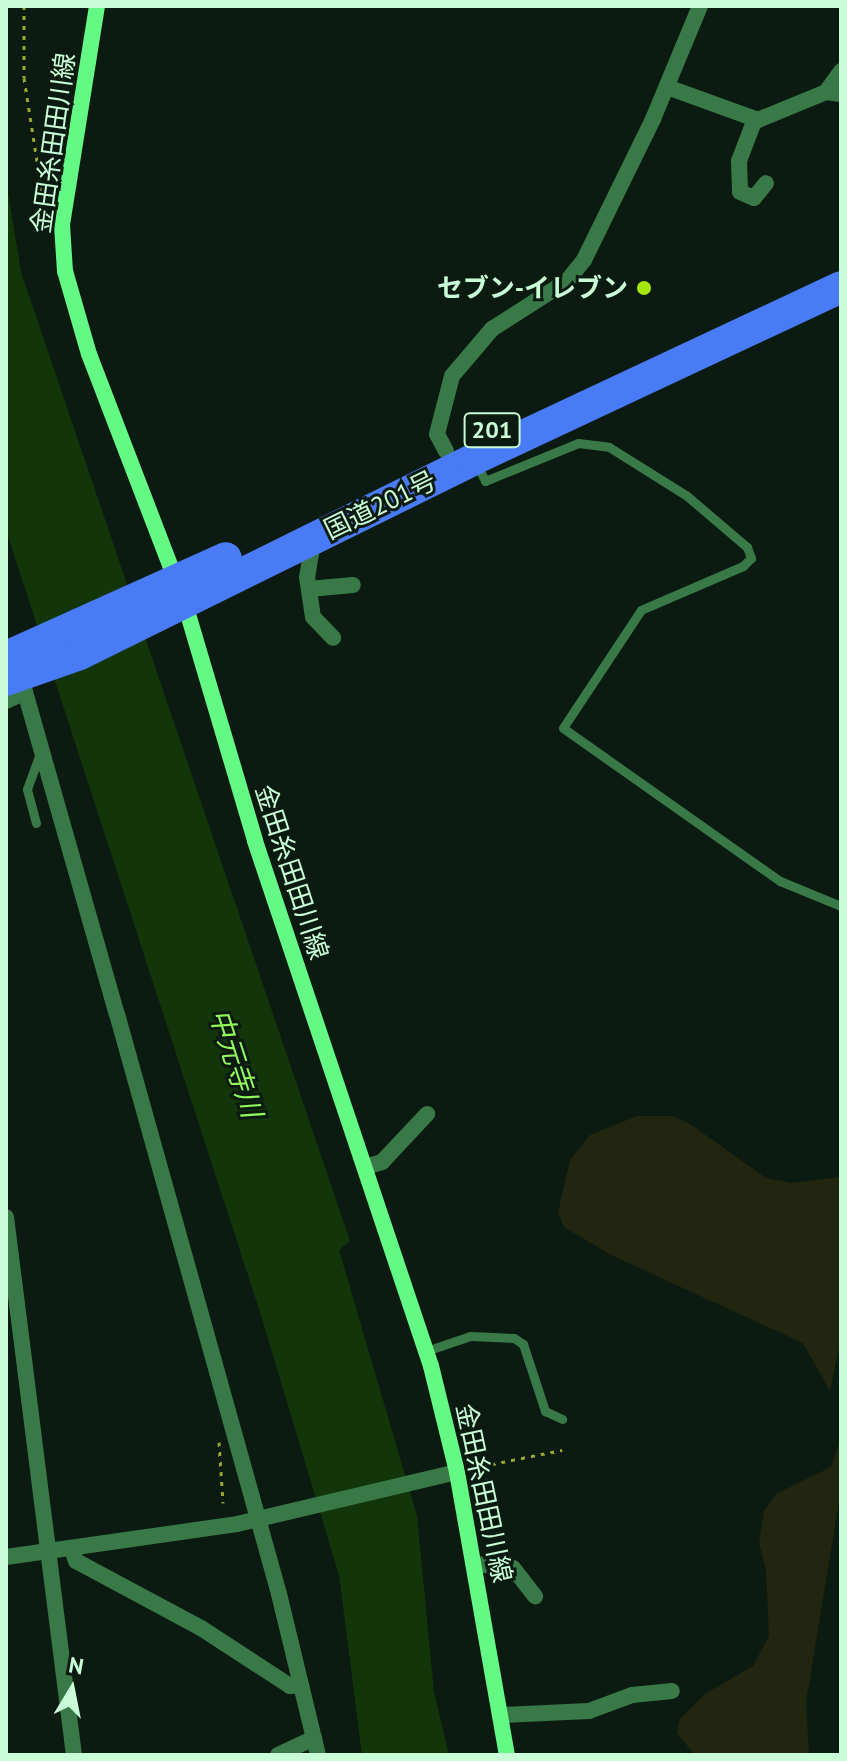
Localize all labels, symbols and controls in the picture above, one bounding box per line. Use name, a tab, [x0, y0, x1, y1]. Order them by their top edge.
street label: 金田糸田田川線	[25, 51, 81, 235]
place label: セブン-イレブン	[437, 272, 628, 304]
marker: セブン-イレブン	[635, 279, 653, 297]
road number: 201	[462, 410, 522, 450]
street label: 国道201号	[319, 465, 441, 545]
street label: 金田糸田田川線	[249, 781, 335, 963]
water label: 中元寺川	[203, 1005, 269, 1121]
street label: 金田糸田田川線	[450, 1401, 518, 1585]
north arrow	[32, 1649, 112, 1729]
text: N	[67, 1650, 86, 1680]

